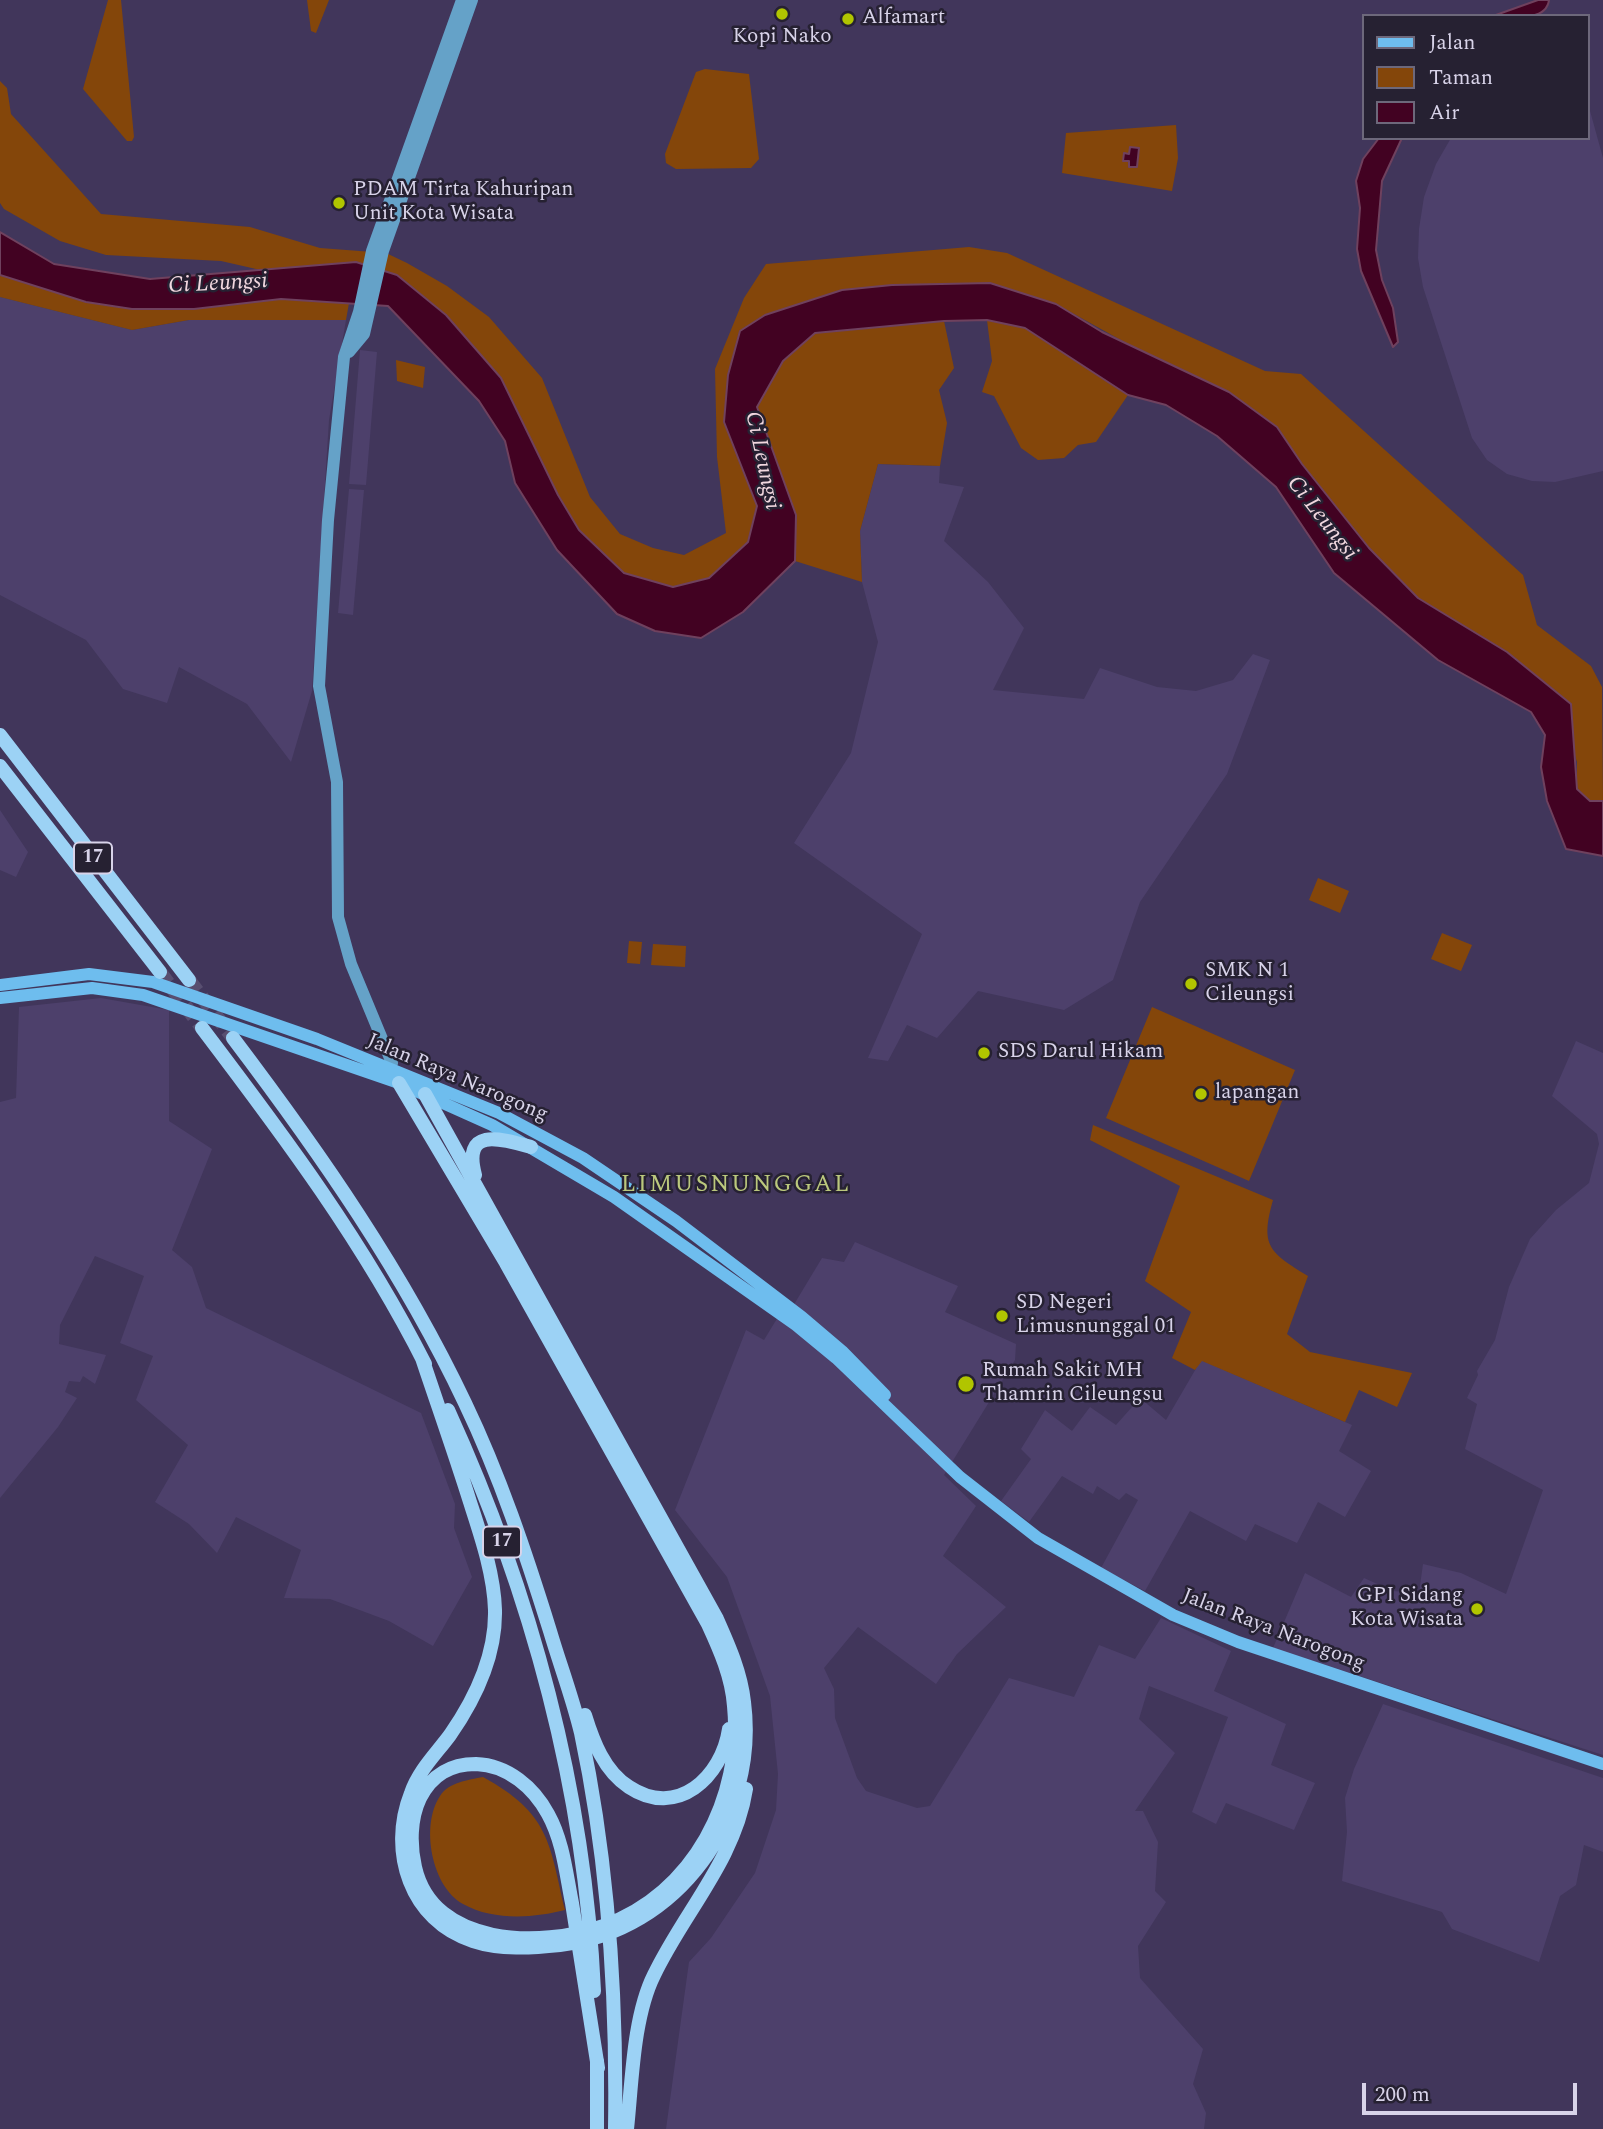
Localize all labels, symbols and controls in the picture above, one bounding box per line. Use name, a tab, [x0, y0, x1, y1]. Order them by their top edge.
marker: Kopi Nako	[774, 6, 790, 22]
place label: Alfamart	[862, 6, 945, 32]
marker: Alfamart	[840, 11, 856, 27]
legend	[1362, 14, 1589, 140]
place label: Kopi Nako	[732, 25, 832, 51]
text: Jalan	[1429, 27, 1475, 59]
text: Taman	[1429, 62, 1493, 94]
text: Air	[1429, 97, 1460, 129]
place label: PDAM Tirta Kahuripan Unit Kota Wisata	[353, 178, 573, 228]
marker: PDAM Tirta Kahuripan Unit Kota Wisata	[331, 195, 347, 211]
water label: Ci Leungsi	[167, 269, 269, 301]
water label: Ci Leungsi	[737, 409, 785, 513]
water label: Ci Leungsi	[1279, 471, 1363, 567]
road number: 17	[74, 842, 112, 874]
place label: SMK N 1 Cileungsi	[1205, 959, 1294, 1009]
marker: SMK N 1 Cileungsi	[1183, 976, 1199, 992]
street label: Jalan Raya Narogong	[363, 1029, 551, 1129]
place label: SDS Darul Hikam	[998, 1040, 1163, 1066]
marker: SDS Darul Hikam	[976, 1045, 992, 1061]
place label: lapangan	[1215, 1081, 1300, 1107]
marker: lapangan	[1193, 1086, 1209, 1102]
district label: LIMUSNUNGGAL	[622, 1172, 850, 1200]
place label: SD Negeri Limusnunggal 01	[1016, 1291, 1176, 1341]
marker: SD Negeri Limusnunggal 01	[994, 1308, 1010, 1324]
place label: Rumah Sakit MH Thamrin Cileungsu	[982, 1359, 1163, 1409]
marker: Rumah Sakit MH Thamrin Cileungsu	[956, 1374, 976, 1394]
road number: 17	[483, 1526, 521, 1558]
street label: Jalan Raya Narogong	[1178, 1584, 1368, 1678]
place label: GPI Sidang Kota Wisata	[1350, 1584, 1463, 1634]
marker: GPI Sidang Kota Wisata	[1469, 1601, 1485, 1617]
scale bar	[1365, 2070, 1580, 2114]
text: 200 m	[1375, 2079, 1430, 2111]

